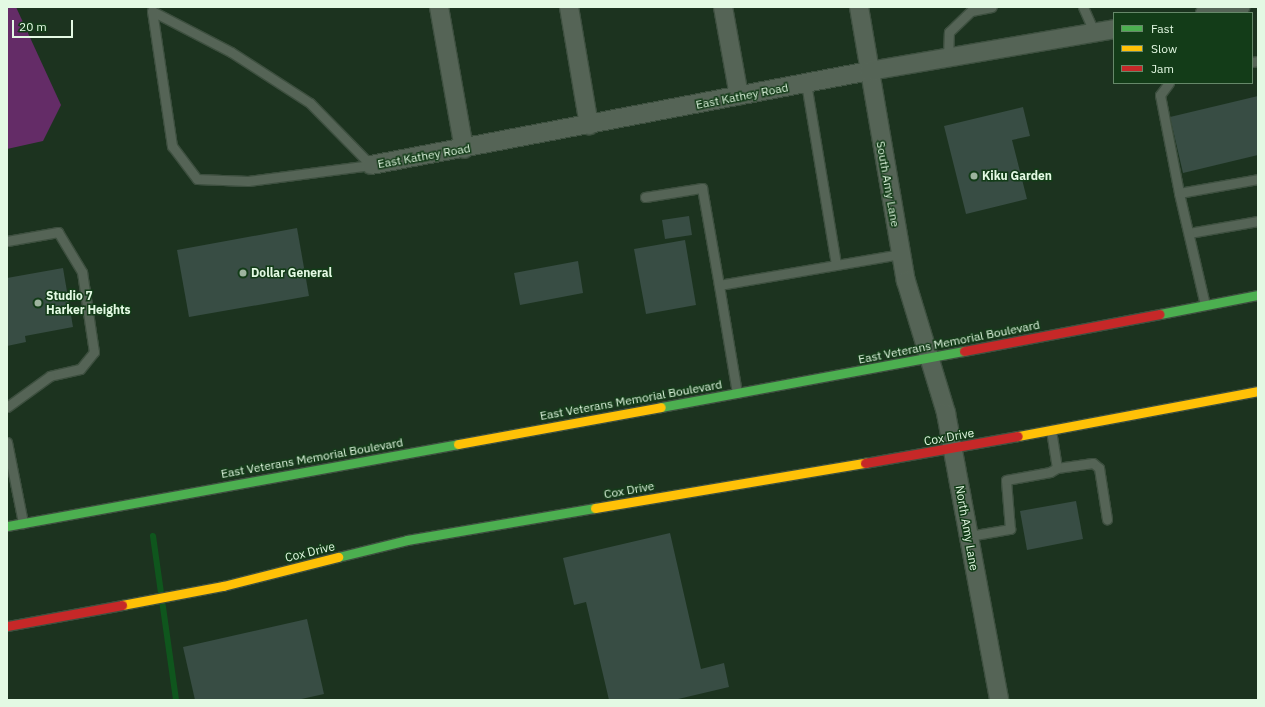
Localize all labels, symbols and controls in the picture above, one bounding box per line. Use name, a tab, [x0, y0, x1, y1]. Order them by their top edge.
scale bar	[14, 12, 75, 38]
legend	[1113, 12, 1253, 84]
text: 20 m	[19, 19, 47, 34]
text: Fast	[1151, 21, 1174, 36]
text: Slow	[1151, 41, 1177, 56]
text: Jam	[1151, 61, 1174, 76]
street label: East Kathey Road	[694, 80, 790, 112]
street label: South Amy Lane	[873, 140, 903, 228]
street label: East Kathey Road	[376, 141, 472, 171]
place label: Kiku Garden	[982, 169, 1052, 183]
marker: Kiku Garden	[969, 171, 979, 181]
place label: Dollar General	[251, 266, 332, 280]
marker: Dollar General	[238, 268, 248, 278]
place label: Studio 7 Harker Heights	[46, 289, 131, 317]
marker: Studio 7 Harker Heights	[33, 298, 43, 308]
street label: East Veterans Memorial Boulevard	[857, 317, 1041, 367]
street label: East Veterans Memorial Boulevard	[539, 377, 723, 423]
street label: Cox Drive	[923, 425, 975, 449]
street label: East Veterans Memorial Boulevard	[220, 435, 404, 481]
street label: Cox Drive	[603, 478, 655, 502]
street label: North Amy Lane	[952, 484, 982, 572]
street label: Cox Drive	[284, 539, 336, 565]

